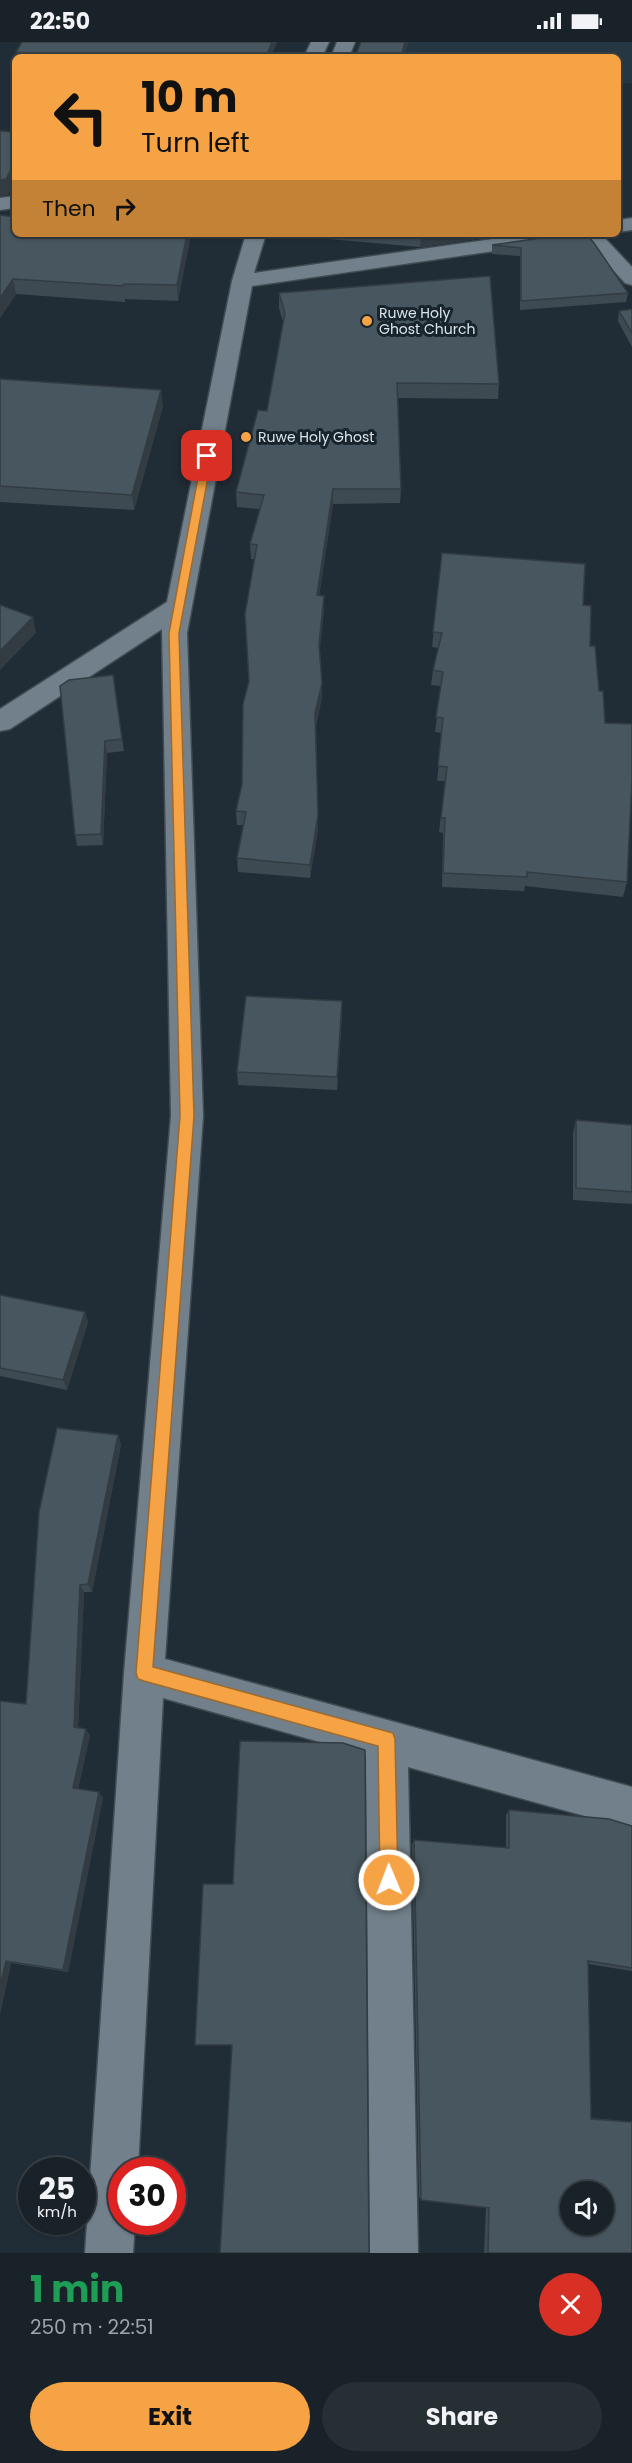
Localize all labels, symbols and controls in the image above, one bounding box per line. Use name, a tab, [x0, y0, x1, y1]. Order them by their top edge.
text: 22:50	[30, 6, 90, 37]
text: 10 m	[141, 68, 238, 127]
icon: left	[42, 78, 120, 156]
text: Turn left	[141, 124, 250, 161]
icon: right	[108, 192, 141, 225]
text: Then	[42, 193, 96, 224]
place label: Ruwe Holy Ghost Church	[379, 303, 475, 339]
marker: Ruwe Holy Ghost Church	[360, 314, 374, 328]
place label: Ruwe Holy Ghost	[258, 427, 374, 447]
pin	[181, 430, 232, 481]
marker: Ruwe Holy Ghost	[239, 430, 253, 444]
icon: arrive	[190, 439, 223, 472]
position arrow	[357, 1848, 421, 1912]
speed limit sign: 30	[108, 2157, 186, 2235]
text: 25	[39, 2167, 75, 2210]
map controls	[560, 2181, 614, 2235]
button: sound	[560, 2181, 614, 2235]
text: km/h	[37, 2201, 77, 2222]
text: 1 min	[30, 2264, 124, 2315]
button: close	[539, 2273, 602, 2336]
text: 250 m · 22:51	[30, 2313, 154, 2341]
button: Exit	[30, 2382, 310, 2451]
button: Share	[322, 2382, 602, 2451]

